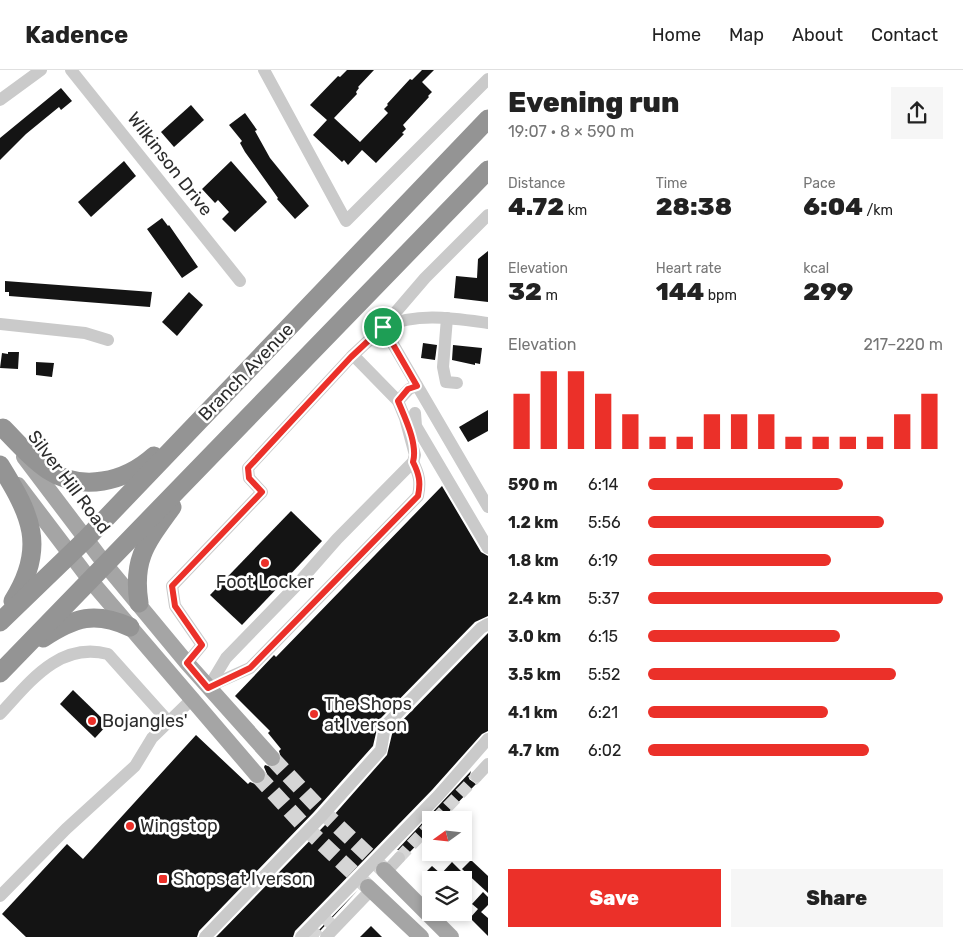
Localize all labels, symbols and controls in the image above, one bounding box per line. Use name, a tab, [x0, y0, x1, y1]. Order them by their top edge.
text: Kadence	[25, 21, 128, 49]
text: Home	[652, 24, 701, 46]
text: Map	[729, 24, 764, 46]
text: About	[792, 24, 843, 46]
text: Contact	[871, 24, 938, 46]
text: Evening run	[508, 86, 679, 119]
button: share	[891, 87, 943, 139]
street label: Wilkinson Drive	[123, 108, 217, 220]
text: 19:07 · 8 × 590 m	[508, 122, 634, 141]
text: Distance	[508, 175, 565, 192]
text: Time	[656, 175, 687, 192]
text: Pace	[803, 175, 835, 192]
text: 4.72	[508, 192, 564, 221]
text: 28:38	[656, 192, 732, 221]
text: 6:04	[803, 192, 863, 221]
text: km	[564, 202, 587, 219]
text: /km	[863, 202, 893, 219]
text: Elevation	[508, 260, 568, 277]
text: Heart rate	[656, 260, 722, 277]
text: kcal	[803, 260, 829, 277]
text: 32	[508, 277, 542, 306]
text: 144	[656, 277, 704, 306]
text: 299	[803, 277, 853, 306]
text: m	[542, 287, 558, 304]
text: bpm	[704, 287, 737, 304]
pin	[362, 306, 404, 348]
icon: arrive	[369, 313, 397, 341]
street label: Branch Avenue	[194, 319, 298, 425]
text: Elevation	[508, 335, 577, 354]
text: 217–220 m	[863, 335, 943, 354]
street label: Silver Hill Road	[23, 426, 115, 538]
text: 590 m	[508, 475, 558, 494]
text: 6:14	[588, 475, 619, 494]
text: 1.2 km	[508, 513, 558, 532]
text: 5:56	[588, 513, 621, 532]
text: 1.8 km	[508, 551, 559, 570]
text: 6:19	[588, 551, 618, 570]
marker: Foot Locker	[259, 557, 271, 569]
place label: Foot Locker	[216, 571, 314, 593]
text: 2.4 km	[508, 589, 561, 608]
text: 5:37	[588, 589, 619, 608]
text: 3.0 km	[508, 627, 561, 646]
text: 6:15	[588, 627, 618, 646]
text: 3.5 km	[508, 665, 561, 684]
text: 5:52	[588, 665, 621, 684]
place label: The Shops at Iverson	[324, 693, 412, 736]
text: 4.1 km	[508, 703, 558, 722]
text: 6:21	[588, 703, 618, 722]
marker: The Shops at Iverson	[308, 708, 320, 720]
place label: Bojangles'	[102, 710, 188, 732]
marker: Bojangles'	[86, 715, 98, 727]
text: 4.7 km	[508, 741, 559, 760]
text: 6:02	[588, 741, 621, 760]
north arrow	[422, 811, 472, 861]
map controls	[422, 811, 472, 921]
place label: Wingstop	[140, 815, 218, 837]
marker: Wingstop	[124, 820, 136, 832]
place label: Shops at Iverson	[173, 868, 313, 890]
button: Save	[508, 869, 721, 927]
button: Share	[731, 869, 943, 927]
button: layers	[422, 871, 472, 921]
marker: Shops at Iverson	[157, 873, 169, 885]

